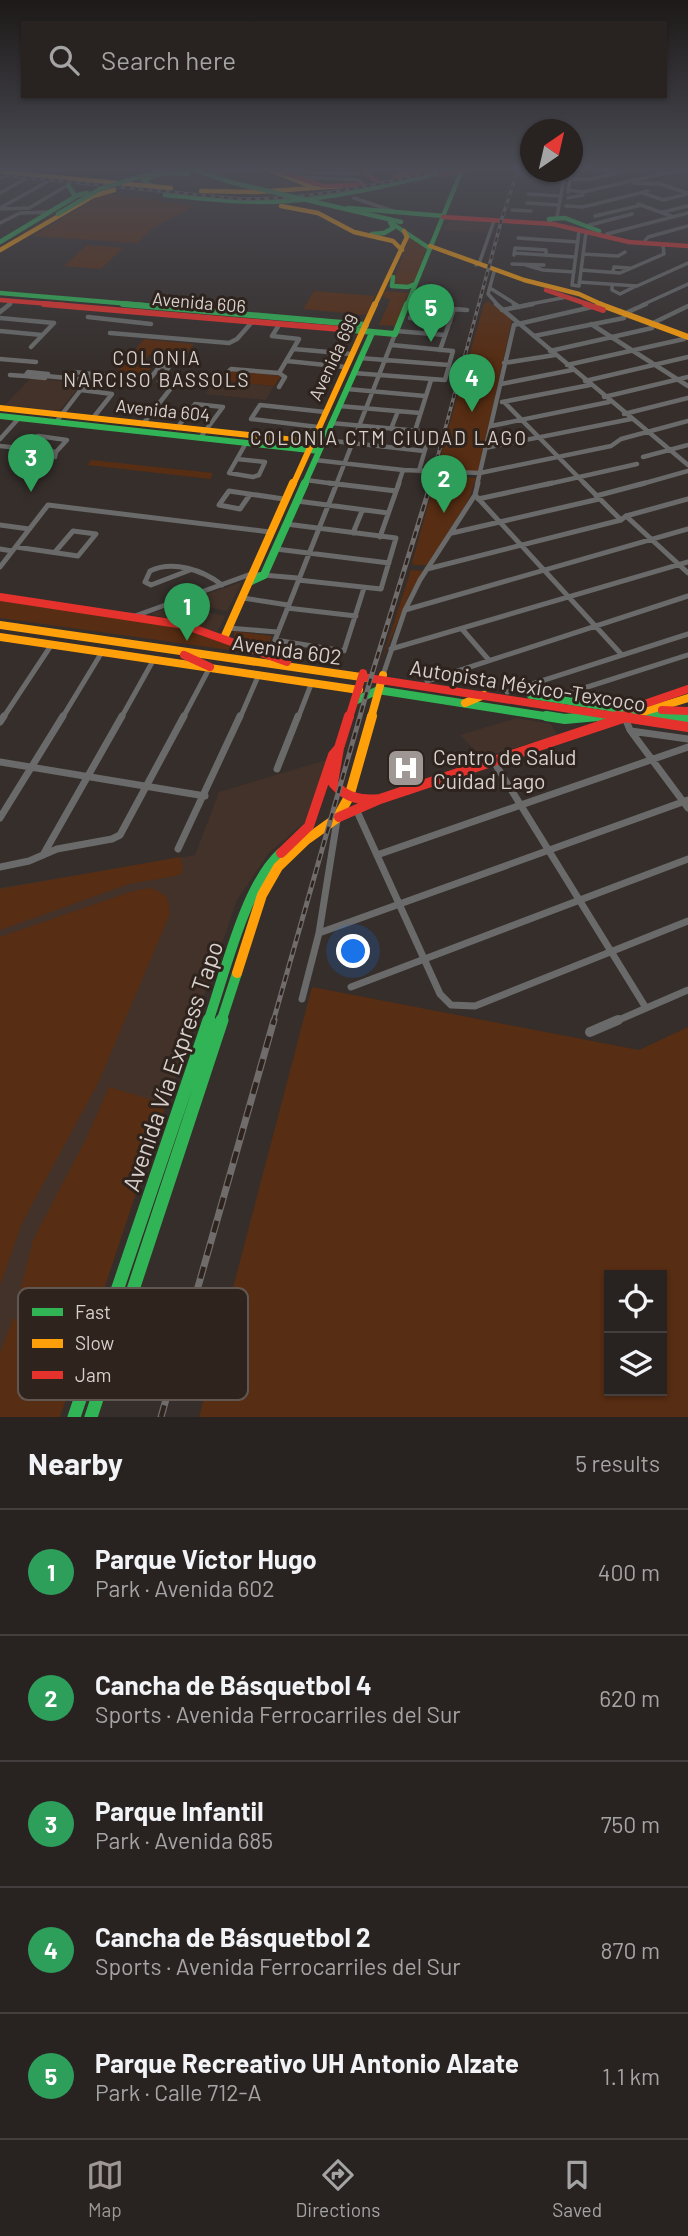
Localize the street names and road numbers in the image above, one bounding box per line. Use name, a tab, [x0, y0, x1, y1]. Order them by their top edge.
street label: Avenida 606	[151, 287, 247, 317]
street label: Avenida 699	[303, 310, 363, 404]
street label: Avenida 604	[115, 394, 211, 426]
street label: Avenida 602	[231, 629, 343, 669]
street label: Autopista México-Texcoco	[408, 654, 648, 716]
street label: Avenida Vía Express Tapo	[116, 937, 228, 1195]

